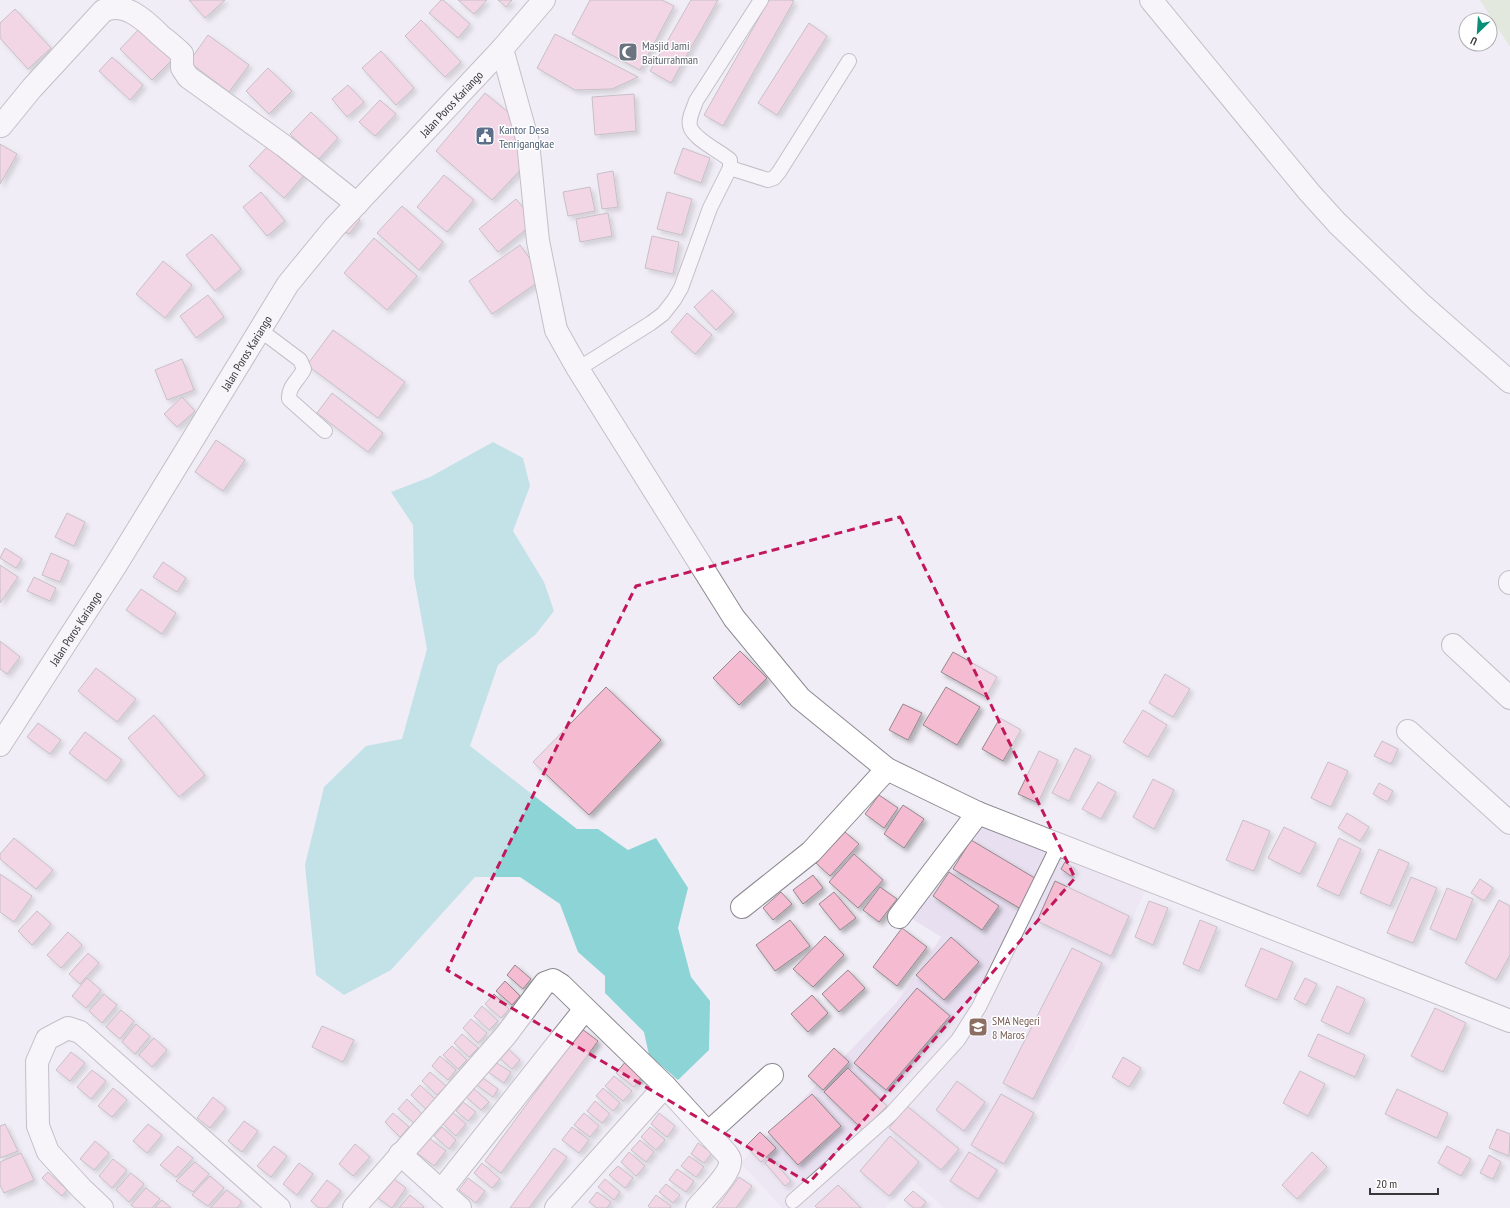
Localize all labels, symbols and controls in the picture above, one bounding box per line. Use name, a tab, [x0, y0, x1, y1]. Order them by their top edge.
north arrow	[1458, 12, 1498, 52]
text: U	[1468, 33, 1479, 49]
place label: Masjid Jami Baiturrahman	[642, 38, 698, 67]
mosque icon: Masjid Jami Baiturrahman	[617, 41, 639, 63]
street label: Jalan Poros Kariango	[416, 67, 486, 140]
place label: Kantor Desa Tenrigangkae	[499, 122, 554, 151]
public building icon: Kantor Desa Tenrigangkae	[474, 125, 496, 147]
street label: Jalan Poros Kariango	[217, 312, 275, 394]
street label: Jalan Poros Kariango	[45, 588, 105, 669]
place label: SMA Negeri 8 Maros	[992, 1013, 1040, 1042]
school or university icon: SMA Negeri 8 Maros	[967, 1016, 989, 1038]
scale bar	[1370, 1170, 1438, 1196]
text: 20 m	[1376, 1176, 1397, 1191]

